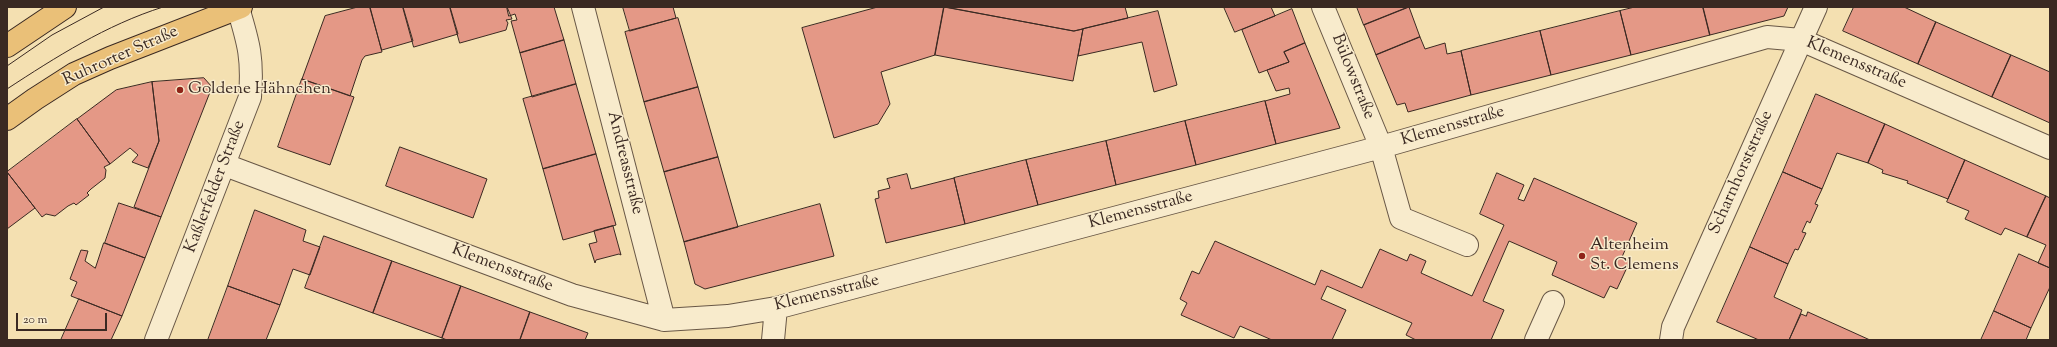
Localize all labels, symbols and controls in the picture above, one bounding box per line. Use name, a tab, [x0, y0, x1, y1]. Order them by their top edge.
street label: Ruhrorter Straße	[60, 22, 182, 92]
street label: Bülowstraße	[1326, 31, 1378, 123]
street label: Klemensstraße	[1803, 34, 1909, 94]
place label: Goldene Hähnchen	[188, 80, 331, 100]
marker: Goldene Hähnchen	[175, 85, 185, 95]
street label: Klemensstraße	[1399, 102, 1507, 152]
street label: Scharnhorststraße	[1706, 108, 1778, 238]
street label: Andreasstraße	[601, 109, 647, 217]
street label: Kaßlerfelder Straße	[181, 118, 251, 256]
street label: Klemensstraße	[1087, 187, 1195, 235]
place label: Altenheim St. Clemens	[1590, 236, 1679, 276]
street label: Klemensstraße	[448, 240, 556, 298]
marker: Altenheim St. Clemens	[1577, 251, 1587, 261]
street label: Klemensstraße	[773, 271, 881, 317]
scale bar	[18, 305, 109, 331]
text: 20 m	[23, 311, 47, 329]

